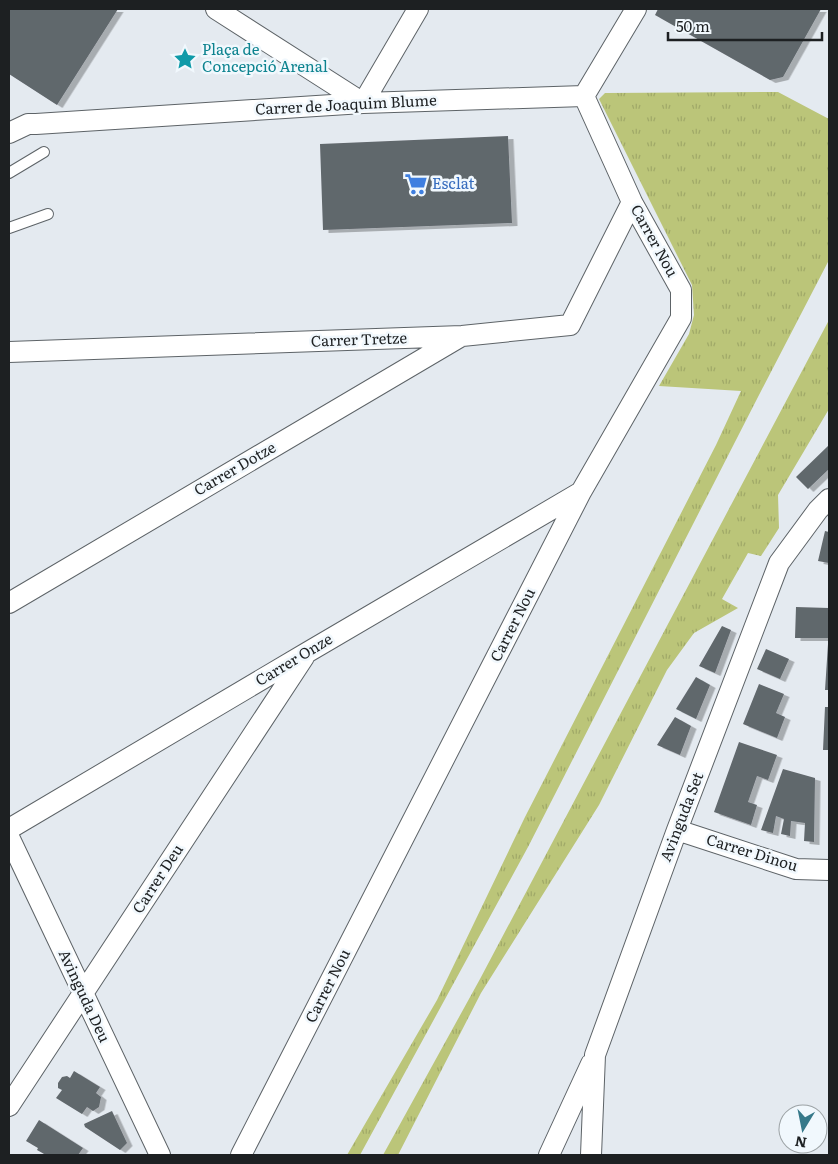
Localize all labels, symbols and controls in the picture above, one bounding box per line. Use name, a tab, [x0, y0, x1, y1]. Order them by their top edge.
scale bar	[668, 10, 822, 42]
text: 50 m	[676, 14, 710, 37]
place label: Plaça de Concepció Arenal	[202, 37, 328, 77]
place icon: Plaça de Concepció Arenal	[172, 46, 198, 72]
street label: Carrer de Joaquim Blume	[255, 87, 437, 120]
supermarket icon: Esclat	[403, 171, 429, 197]
place label: Esclat	[432, 171, 474, 194]
street label: Carrer Nou	[626, 200, 685, 281]
street label: Carrer Tretze	[310, 325, 408, 352]
street label: Carrer Dotze	[189, 435, 280, 500]
street label: Carrer Nou	[483, 583, 540, 665]
street label: Carrer Onze	[250, 626, 336, 691]
street label: Avinguda Set	[653, 768, 708, 865]
street label: Carrer Dinou	[704, 827, 801, 877]
street label: Carrer Deu	[126, 838, 188, 917]
street label: Carrer Nou	[298, 944, 355, 1026]
street label: Avinguda Deu	[54, 945, 117, 1046]
north arrow	[778, 1104, 828, 1154]
text: N	[793, 1132, 808, 1154]

